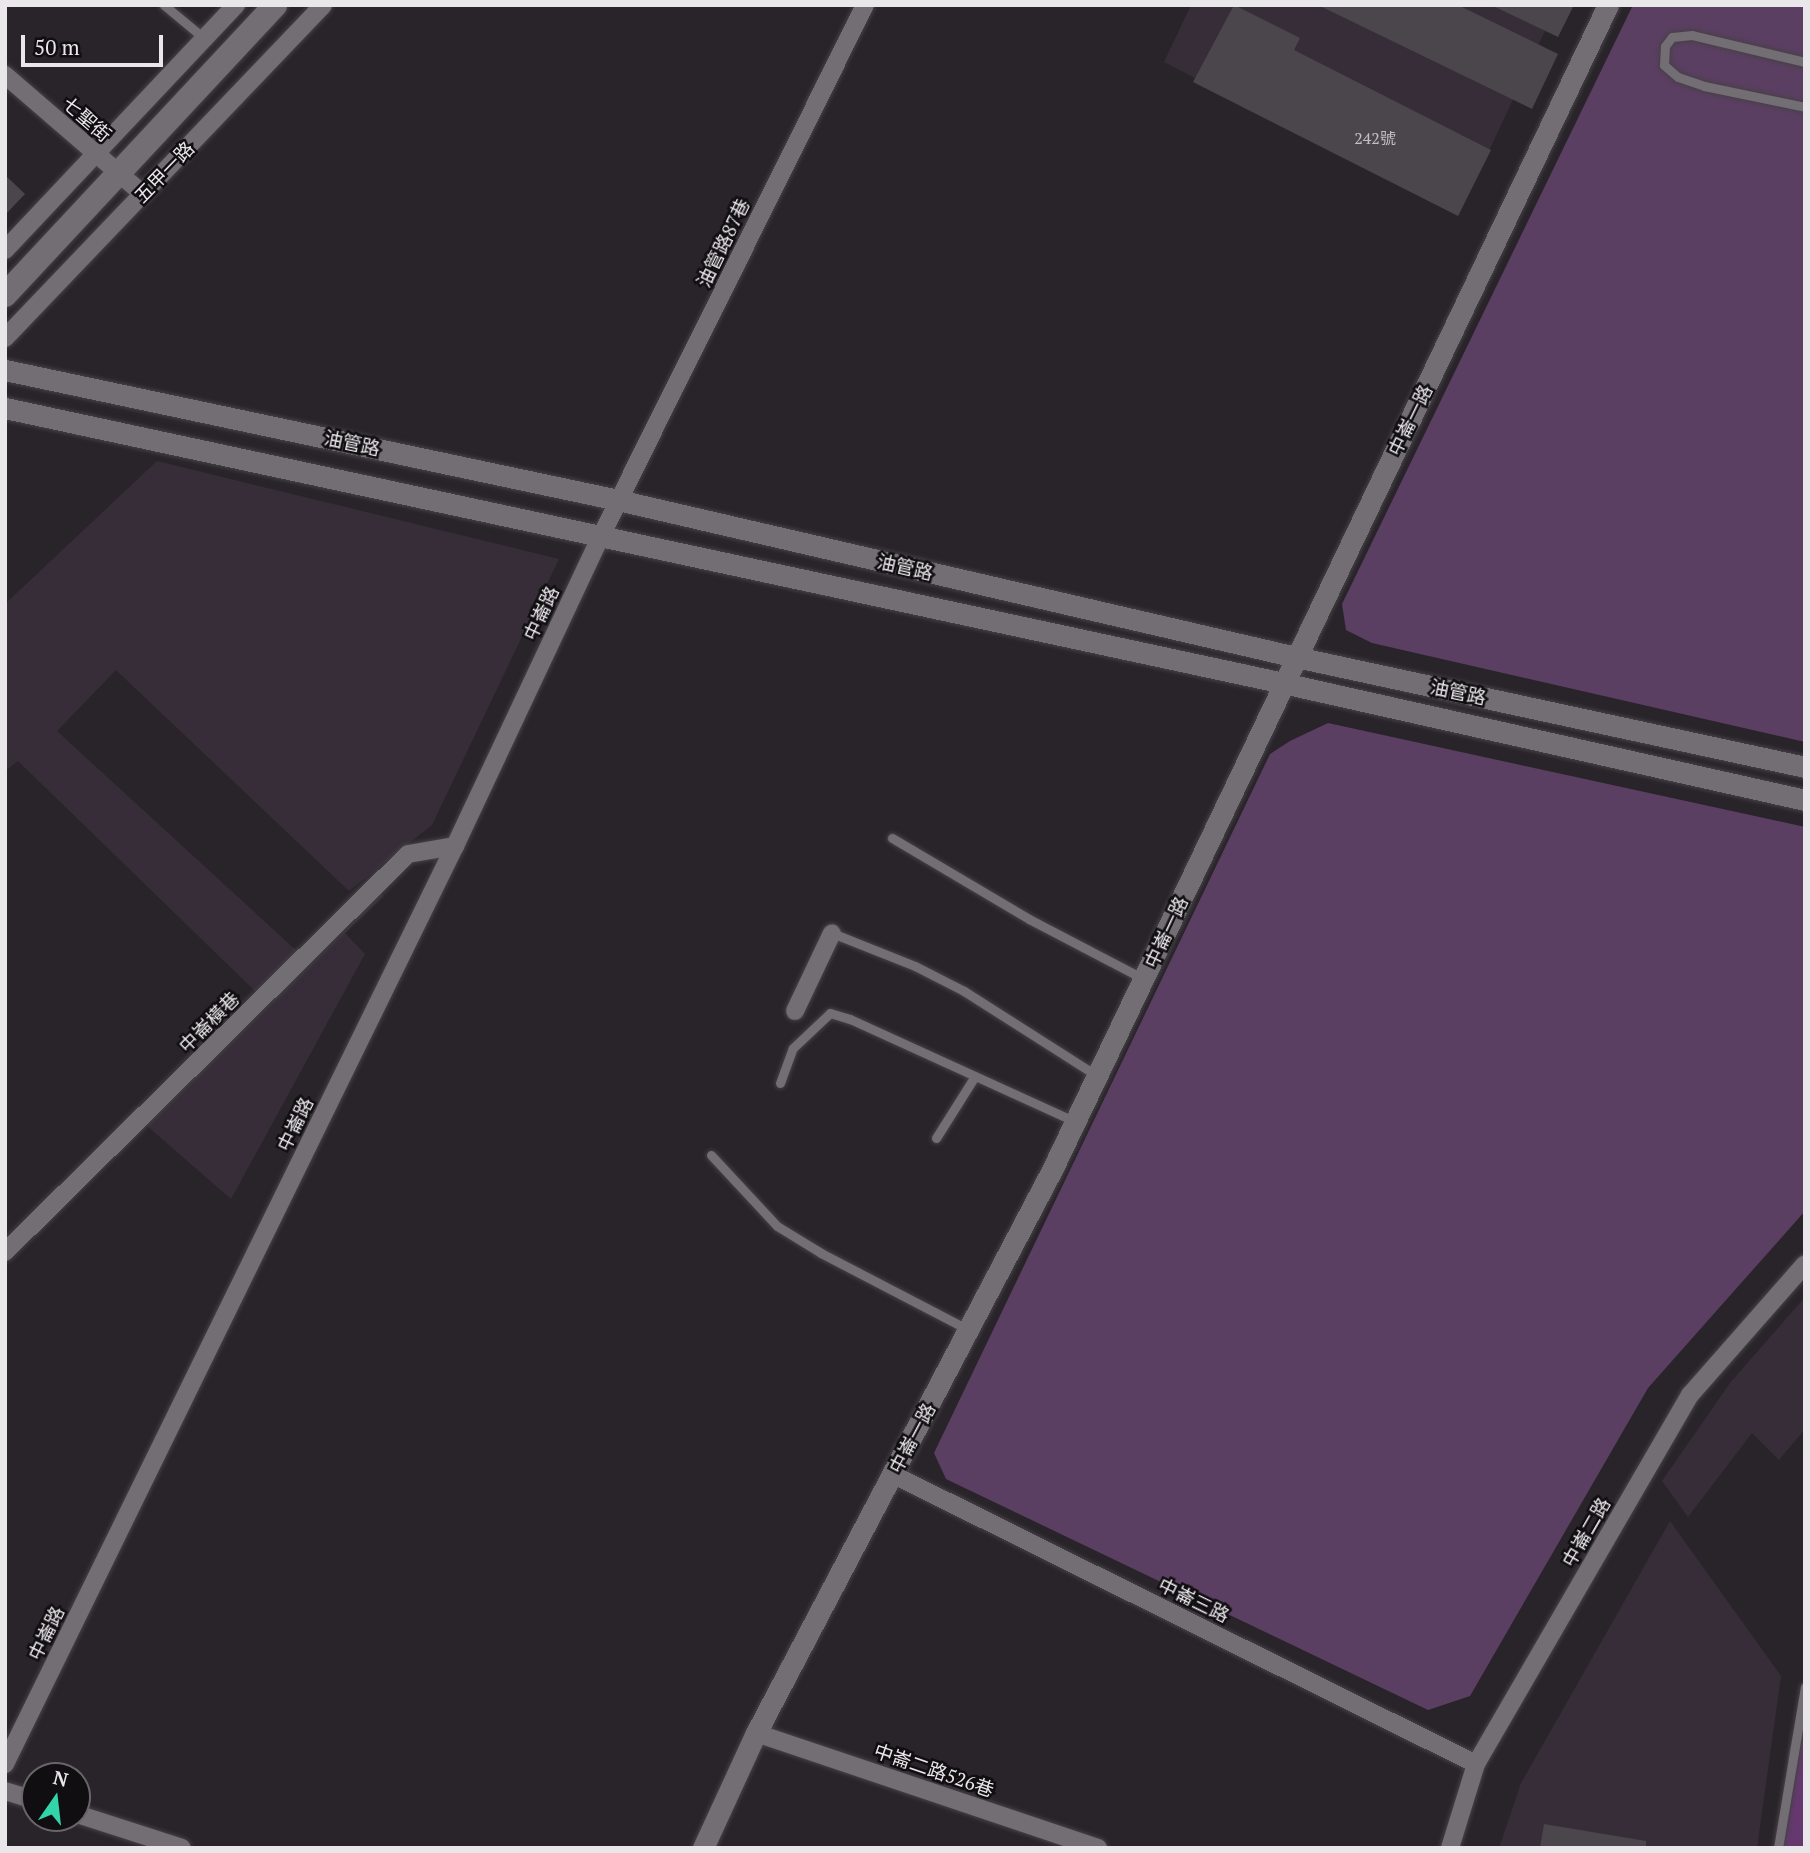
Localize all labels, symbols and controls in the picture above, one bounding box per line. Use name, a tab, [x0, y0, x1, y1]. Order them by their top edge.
scale bar	[24, 21, 166, 65]
text: 50 m	[34, 33, 80, 61]
street label: 七聖街	[58, 92, 116, 146]
house number: 242號	[1354, 128, 1396, 148]
street label: 五甲一路	[129, 137, 199, 207]
street label: 油管路87巷	[692, 195, 754, 291]
street label: 中崙一路	[1383, 381, 1437, 459]
street label: 油管路	[322, 426, 382, 460]
street label: 油管路	[875, 549, 935, 585]
street label: 中崙路	[519, 582, 563, 644]
street label: 油管路	[1428, 675, 1488, 709]
street label: 中崙一路	[1140, 893, 1192, 971]
street label: 中崙橫巷	[174, 987, 244, 1057]
street label: 中崙路	[272, 1093, 318, 1155]
street label: 中崙一路	[884, 1399, 940, 1477]
street label: 中崙二路	[1557, 1493, 1615, 1571]
street label: 中崙三路	[1155, 1573, 1233, 1627]
street label: 中崙路	[23, 1602, 69, 1664]
street label: 中崙二路526巷	[871, 1739, 997, 1801]
north arrow	[21, 1762, 91, 1832]
text: N	[51, 1764, 71, 1792]

